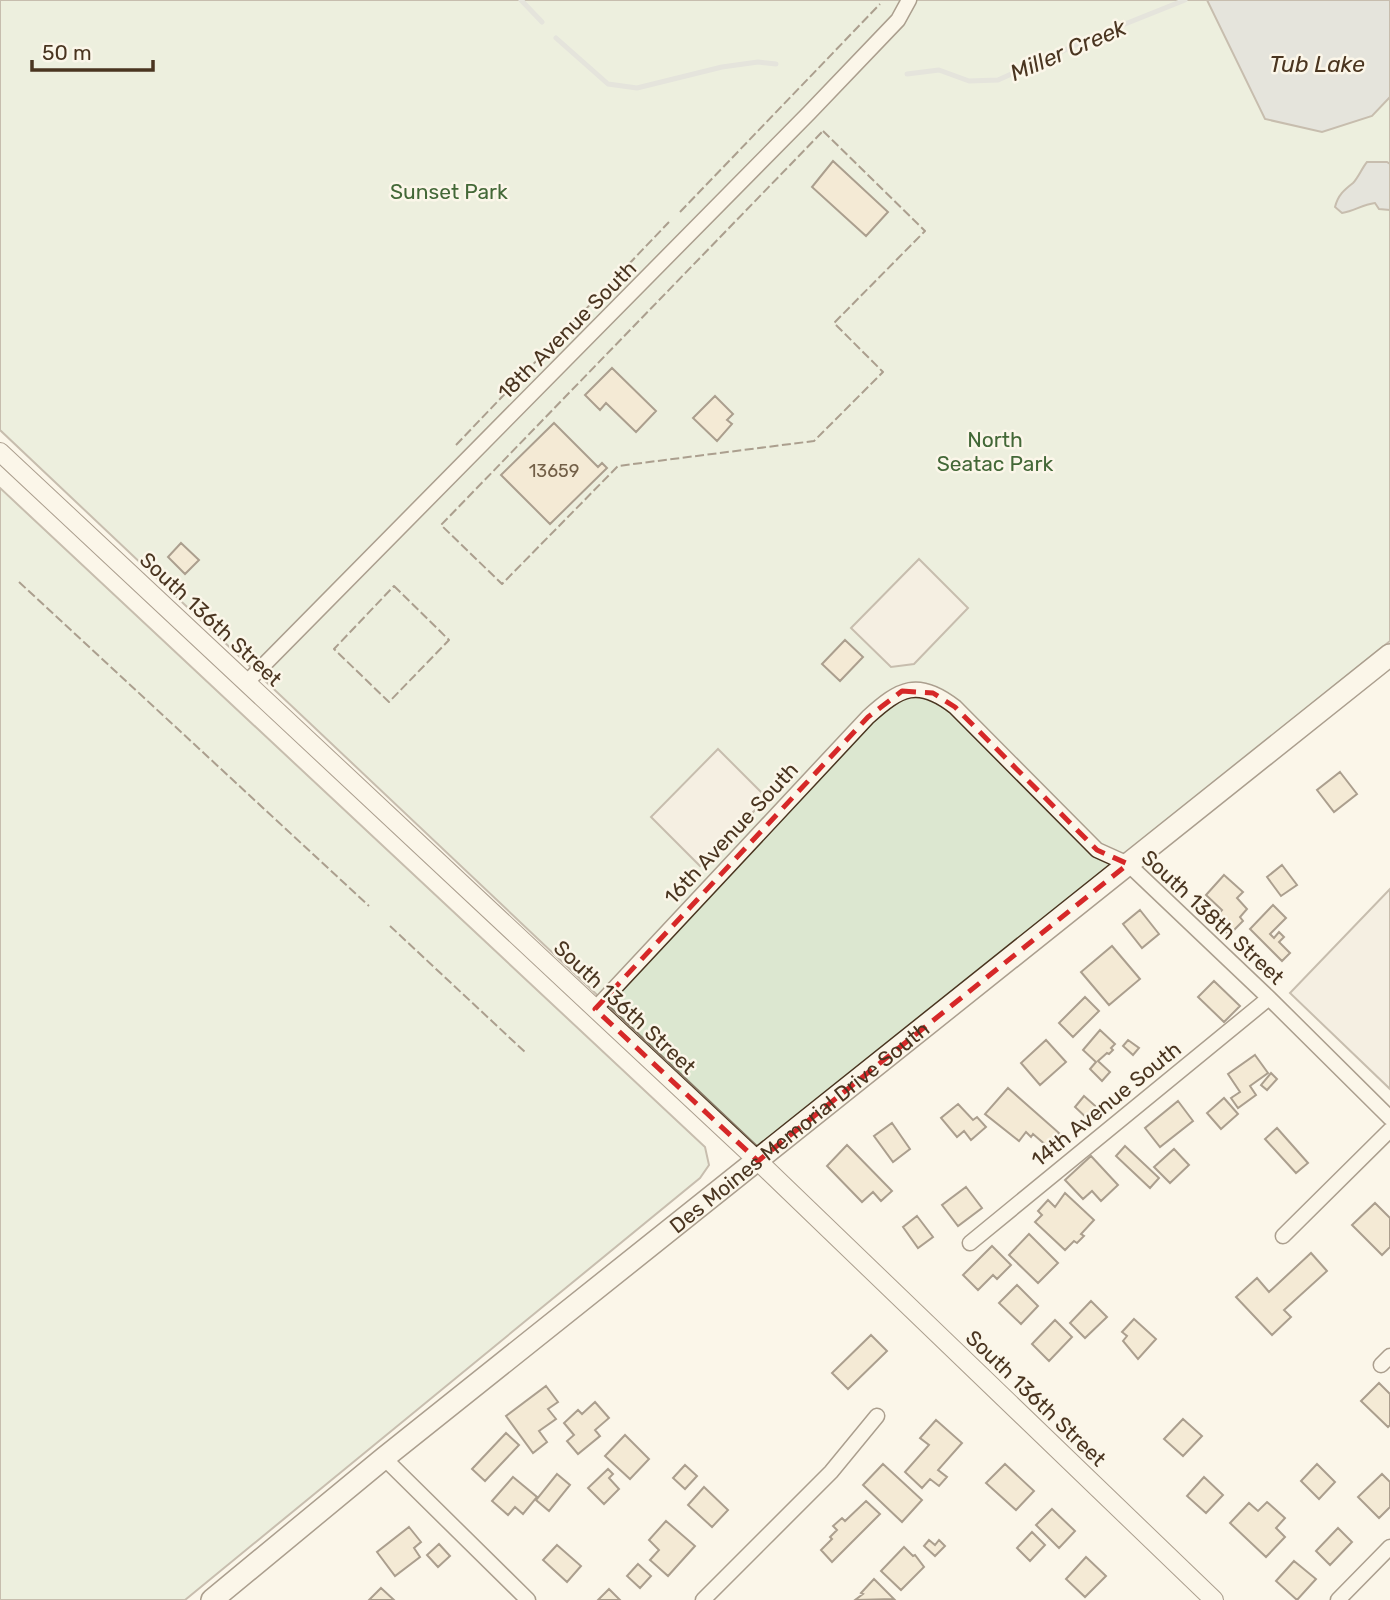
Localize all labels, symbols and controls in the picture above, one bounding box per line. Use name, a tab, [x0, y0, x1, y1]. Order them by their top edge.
water label: Miller Creek	[1006, 13, 1131, 87]
scale bar	[32, 28, 152, 72]
text: 50 m	[42, 40, 92, 65]
water label: Tub Lake	[1269, 50, 1365, 78]
park label: Sunset Park	[390, 179, 508, 204]
street label: 18th Avenue South	[493, 256, 641, 404]
park label: North Seatac Park	[937, 427, 1053, 476]
house number: 13659	[529, 460, 579, 482]
street label: South 136th Street	[135, 547, 287, 691]
street label: 16th Avenue South	[659, 757, 803, 909]
street label: South 138th Street	[1137, 845, 1289, 989]
street label: South 136th Street	[549, 935, 701, 1079]
street label: Des Moines Memorial Drive South	[664, 1016, 934, 1238]
street label: 14th Avenue South	[1026, 1036, 1186, 1172]
street label: South 136th Street	[961, 1325, 1111, 1471]

